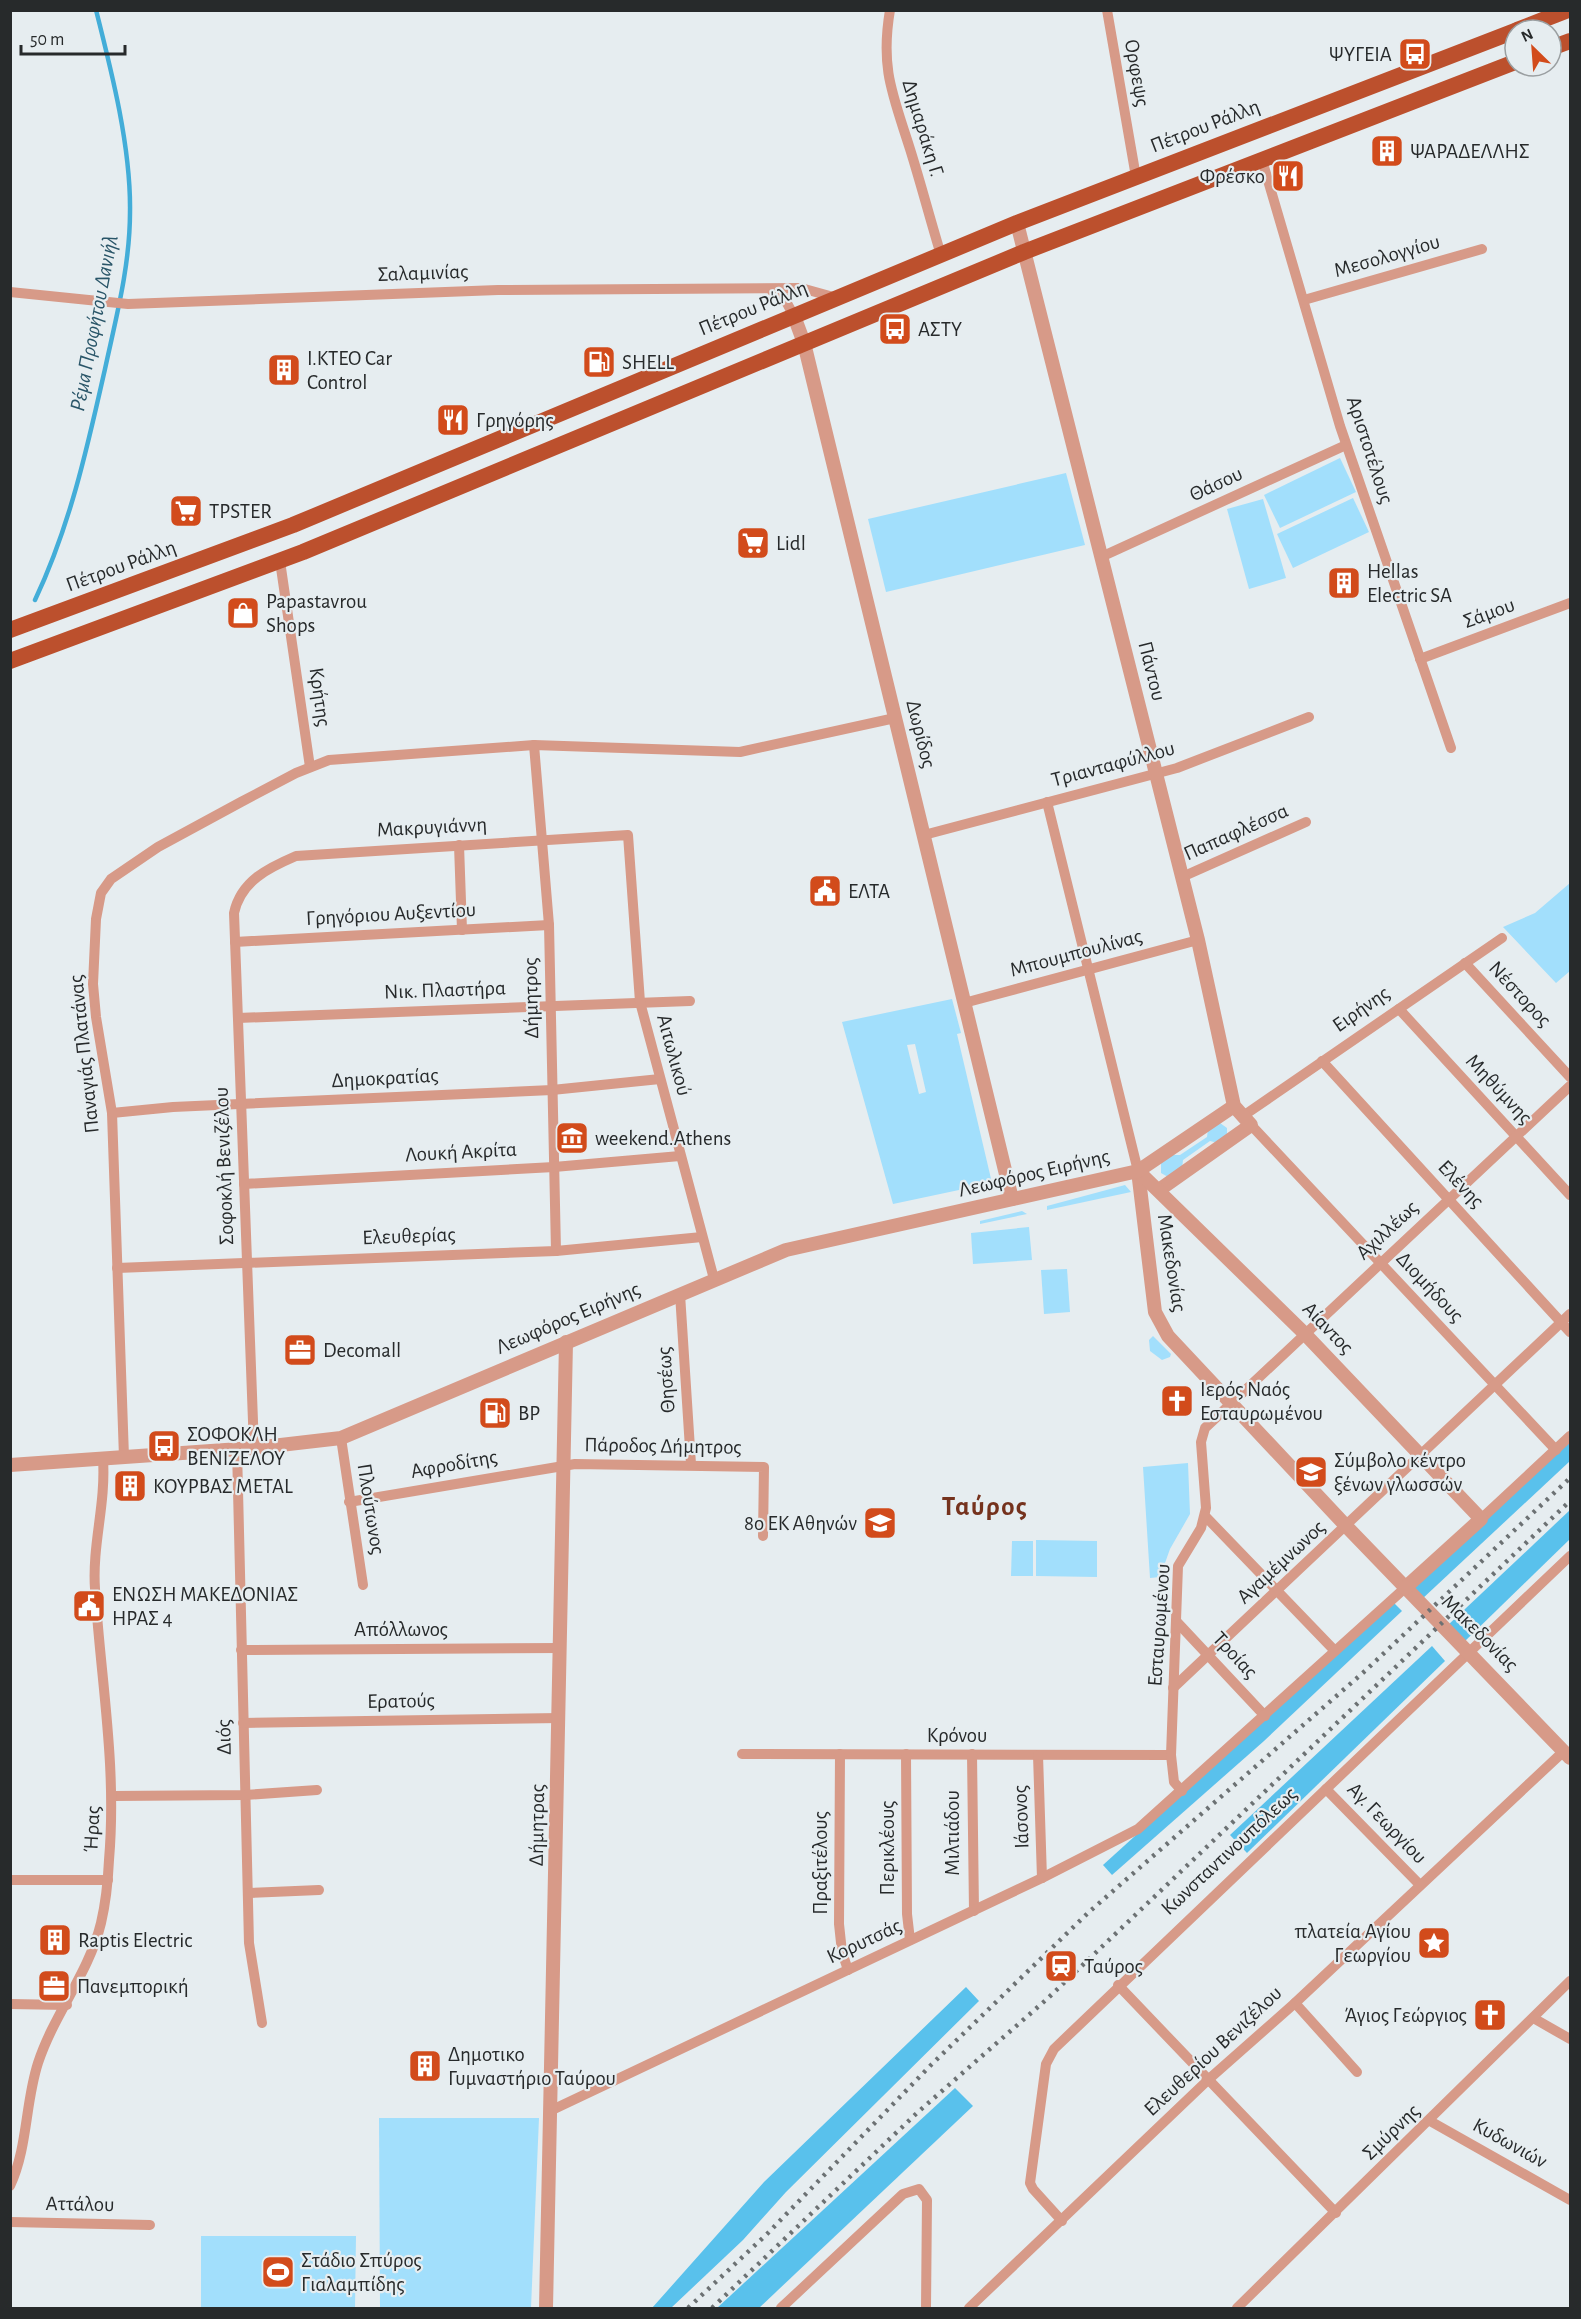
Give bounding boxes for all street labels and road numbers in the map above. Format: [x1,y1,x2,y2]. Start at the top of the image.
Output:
street label: Ορφεψς [1121,38,1153,108]
street label: Δημαράκη Γ. [898,77,948,179]
street label: Πέτρου Ράλλη [1147,96,1263,156]
street label: Μεσολογγίου [1332,231,1442,281]
street label: Σαλαμινίας [377,261,469,285]
street label: Πέτρου Ράλλη [696,277,810,339]
street label: Αριστοτέλους [1343,394,1397,506]
street label: Θάσου [1186,463,1246,505]
street label: Πέτρου Ράλλη [63,536,179,596]
street label: Σάμου [1461,594,1517,632]
street label: Πάντου [1134,639,1170,703]
street label: Κρήτης [305,666,335,728]
street label: Δωρίδος [902,698,940,770]
street label: Τριανταφύλλου [1049,737,1177,791]
street label: Παπαφλέσσα [1181,800,1291,864]
street label: Μακρυγιάννη [376,814,488,840]
street label: Γρηγόριου Αυξεντίου [305,899,477,930]
street label: Μπουμπουλίνας [1008,925,1144,981]
street label: Δήμητρος [520,957,542,1039]
street label: Νέστορος [1485,957,1555,1031]
street label: Παναγιάς Πλατάνας [65,974,103,1134]
street label: Νικ. Πλαστήρα [384,977,506,1003]
street label: Ειρήνης [1329,982,1393,1036]
street label: Αιτωλικού [653,1012,695,1098]
street label: Μηθύμνης [1462,1050,1536,1128]
street label: Δημοκρατίας [331,1065,439,1091]
street label: Σοφοκλή Βενιζέλου [211,1087,237,1245]
street label: Λουκή Ακρίτα [405,1139,517,1165]
street label: Λεωφόρος Ειρήνης [956,1145,1112,1201]
street label: Ελένης [1434,1156,1488,1212]
street label: Αχιλλέως [1352,1196,1422,1264]
street label: Μακεδονίας [1154,1213,1190,1313]
street label: Ελευθερίας [362,1224,456,1248]
street label: Διομήδους [1392,1248,1468,1326]
street label: Λεωφόρος Ειρήνης [493,1278,643,1358]
street label: Αίαντος [1299,1298,1357,1358]
street label: Θησέως [653,1346,679,1414]
street label: Πάροδος Δήμητρος [584,1434,742,1458]
street label: Αφροδίτης [409,1446,499,1482]
street label: Πλούτωνος [353,1462,389,1556]
street label: Αγαμέμνωνος [1233,1516,1329,1608]
street label: Εσταυρωμένου [1144,1563,1174,1687]
street label: Μακεδονίας [1438,1591,1522,1675]
street label: Απόλλωνος [354,1619,448,1640]
street label: Τροίας [1209,1628,1261,1682]
street label: Ερατούς [367,1690,435,1712]
street label: Διός [213,1719,235,1755]
street label: Κρόνου [927,1725,987,1746]
street label: Αγ. Γεωργίου [1343,1778,1431,1868]
street label: Κωνσταντινουπόλεως [1157,1783,1301,1919]
street label: Δήμητρας [526,1784,548,1866]
street label: Ιάσονος [1009,1785,1033,1849]
street label: Μιλτιάδου [942,1790,963,1876]
street label: Περικλέους [877,1801,898,1895]
street label: Ήρας [80,1805,104,1853]
street label: Πραξιτέλους [810,1811,832,1915]
street label: Κορυτσάς [824,1915,904,1967]
street label: Ελευθερίου Βενιζέλου [1140,1982,1286,2120]
street label: Σμύρνης [1358,2100,1424,2164]
street label: Κυδωνιών [1469,2114,1551,2172]
street label: Αττάλου [45,2193,115,2215]

